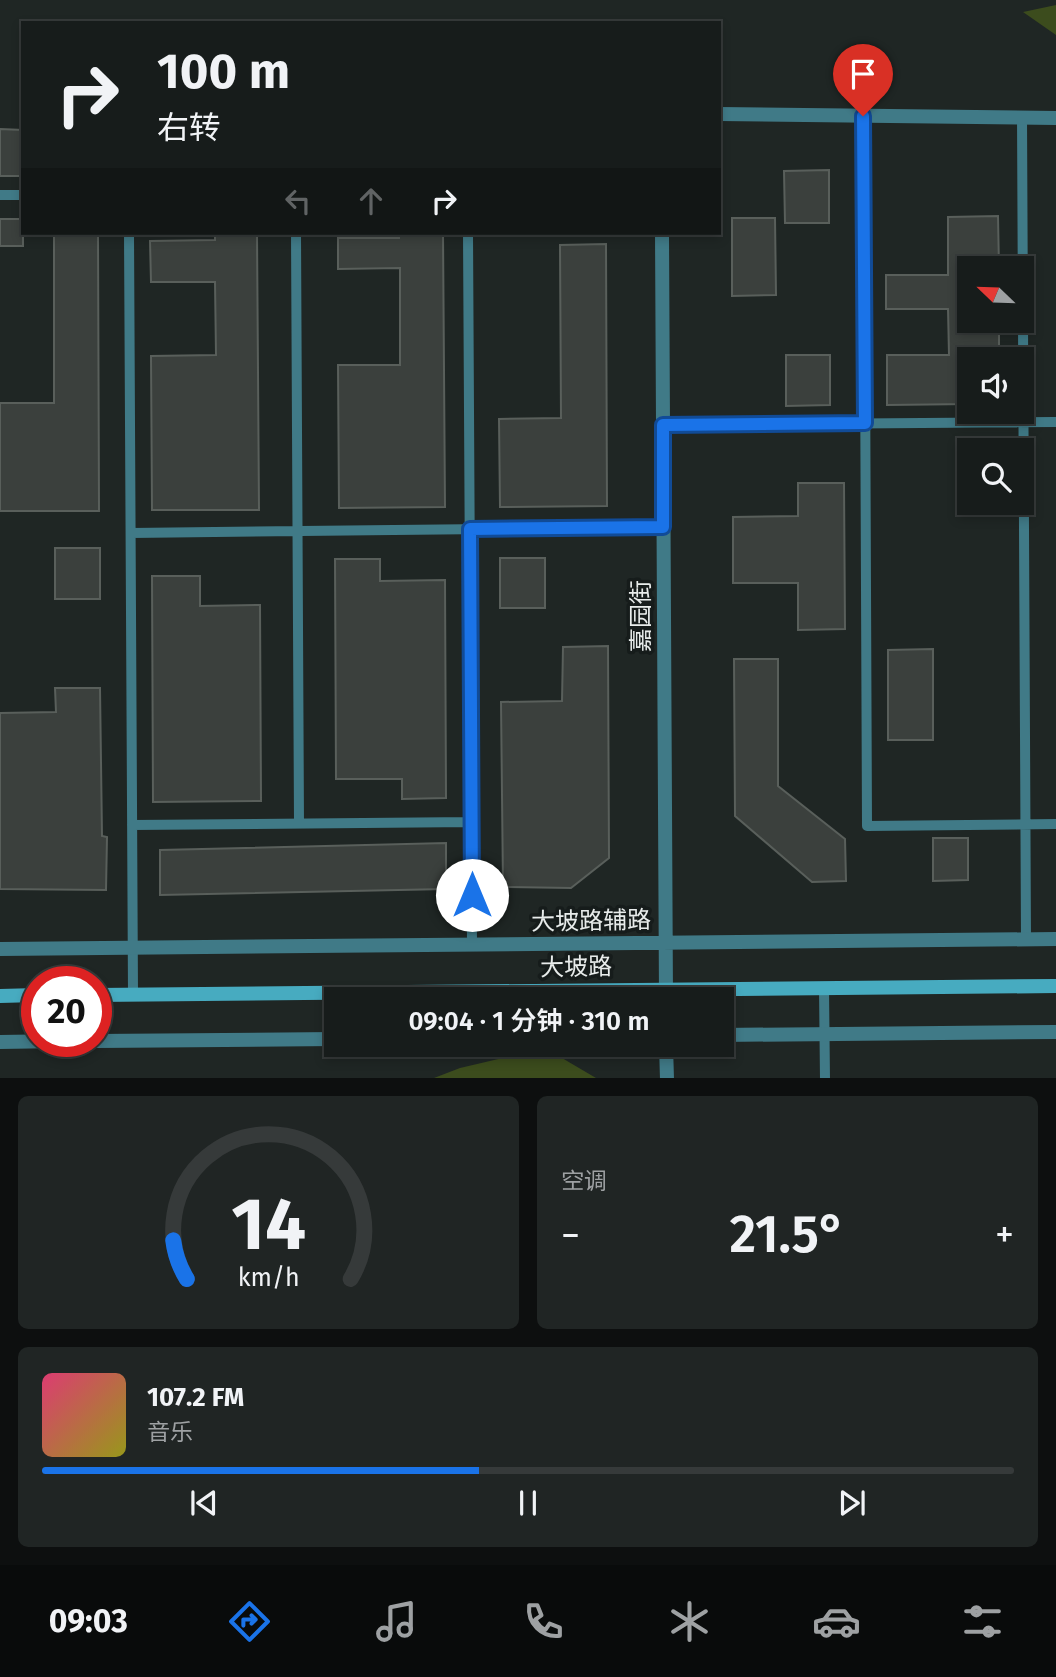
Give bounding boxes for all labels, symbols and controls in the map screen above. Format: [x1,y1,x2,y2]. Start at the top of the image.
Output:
text: 100 m [157,42,290,101]
pin [833,44,893,116]
icon: right [42,49,133,140]
icon: arrive [844,55,882,93]
text: 右转 [157,109,221,147]
icon: left [279,182,317,220]
icon: ahead [352,182,390,220]
icon: right [425,182,463,220]
north arrow [957,256,1034,332]
map controls [957,256,1034,515]
button: sound [957,347,1034,424]
button: search [957,438,1034,515]
street label: 嘉园街 [627,580,655,652]
position arrow [435,858,509,932]
street label: 大坡路辅路 [531,906,651,936]
street label: 大坡路 [540,952,612,982]
speed limit sign: 20 [21,966,112,1057]
text: 09:04 · 1 分钟 · 310 m [408,1006,650,1037]
text: 空调 [561,1167,607,1195]
text: 14 [231,1181,306,1268]
text: 21.5° [729,1203,846,1266]
text: − [561,1212,580,1258]
text: + [995,1212,1014,1258]
text: km/h [238,1262,299,1292]
text: 107.2 FM [147,1382,244,1413]
text: 音乐 [147,1418,193,1446]
icon: previous [185,1484,223,1522]
icon: pause [509,1484,547,1522]
icon: next [833,1484,871,1522]
icon: directions [225,1597,274,1646]
icon: music [372,1597,421,1646]
icon: phone [519,1597,568,1646]
icon: climate [665,1597,714,1646]
icon: car [812,1597,861,1646]
icon: filters [958,1597,1007,1646]
text: 09:03 [49,1602,128,1640]

